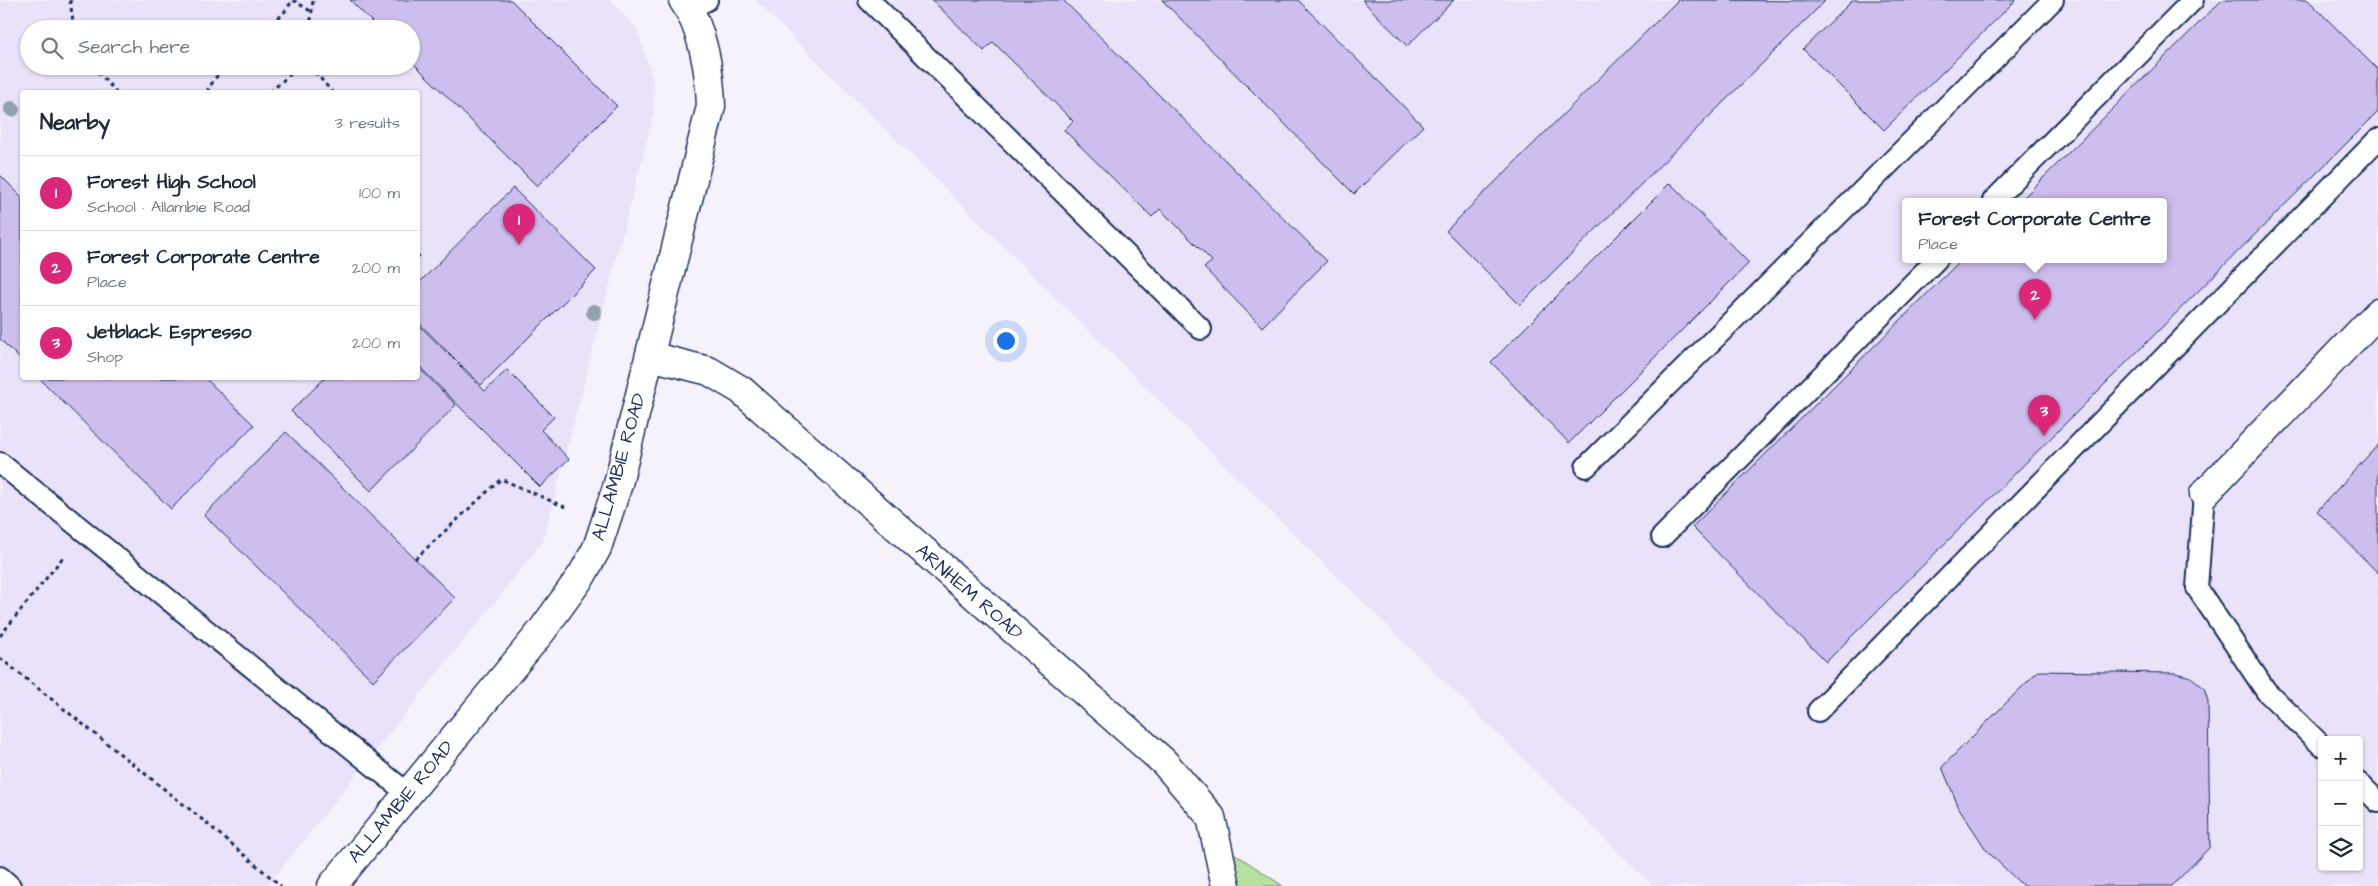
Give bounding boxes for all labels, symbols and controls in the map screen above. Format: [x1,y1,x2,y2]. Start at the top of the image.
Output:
search box [20,20,420,75]
icon: search [38,34,66,62]
text: Search here [78,34,190,61]
text: Nearby [40,108,110,137]
text: 3 results [335,112,400,134]
text: Forest High School [87,169,256,196]
text: 1 [55,182,57,204]
text: 100 m [359,182,400,204]
text: School · Allambie Road [87,196,250,218]
popup [1902,198,2167,263]
pin: 1 [503,204,535,245]
text: Forest Corporate Centre [1918,206,2151,233]
text: Place [1918,233,1958,255]
text: Forest Corporate Centre [87,244,320,271]
text: 2 [51,257,61,279]
text: 200 m [352,257,400,279]
text: Place [87,271,127,293]
pin: 2 [2019,279,2051,320]
text: Jetblack Espresso [87,319,252,346]
your location [993,328,1019,354]
text: 3 [52,332,60,354]
text: 200 m [352,332,400,354]
text: Shop [87,346,123,368]
street label: ALLAMBIE ROAD [585,390,653,544]
pin: 3 [2028,395,2060,436]
street label: ARNHEM ROAD [909,538,1029,646]
street label: ALLAMBIE ROAD [342,735,460,869]
map controls [2318,736,2363,871]
button: + [2318,736,2363,781]
button: − [2318,781,2363,826]
button: layers [2318,826,2363,871]

